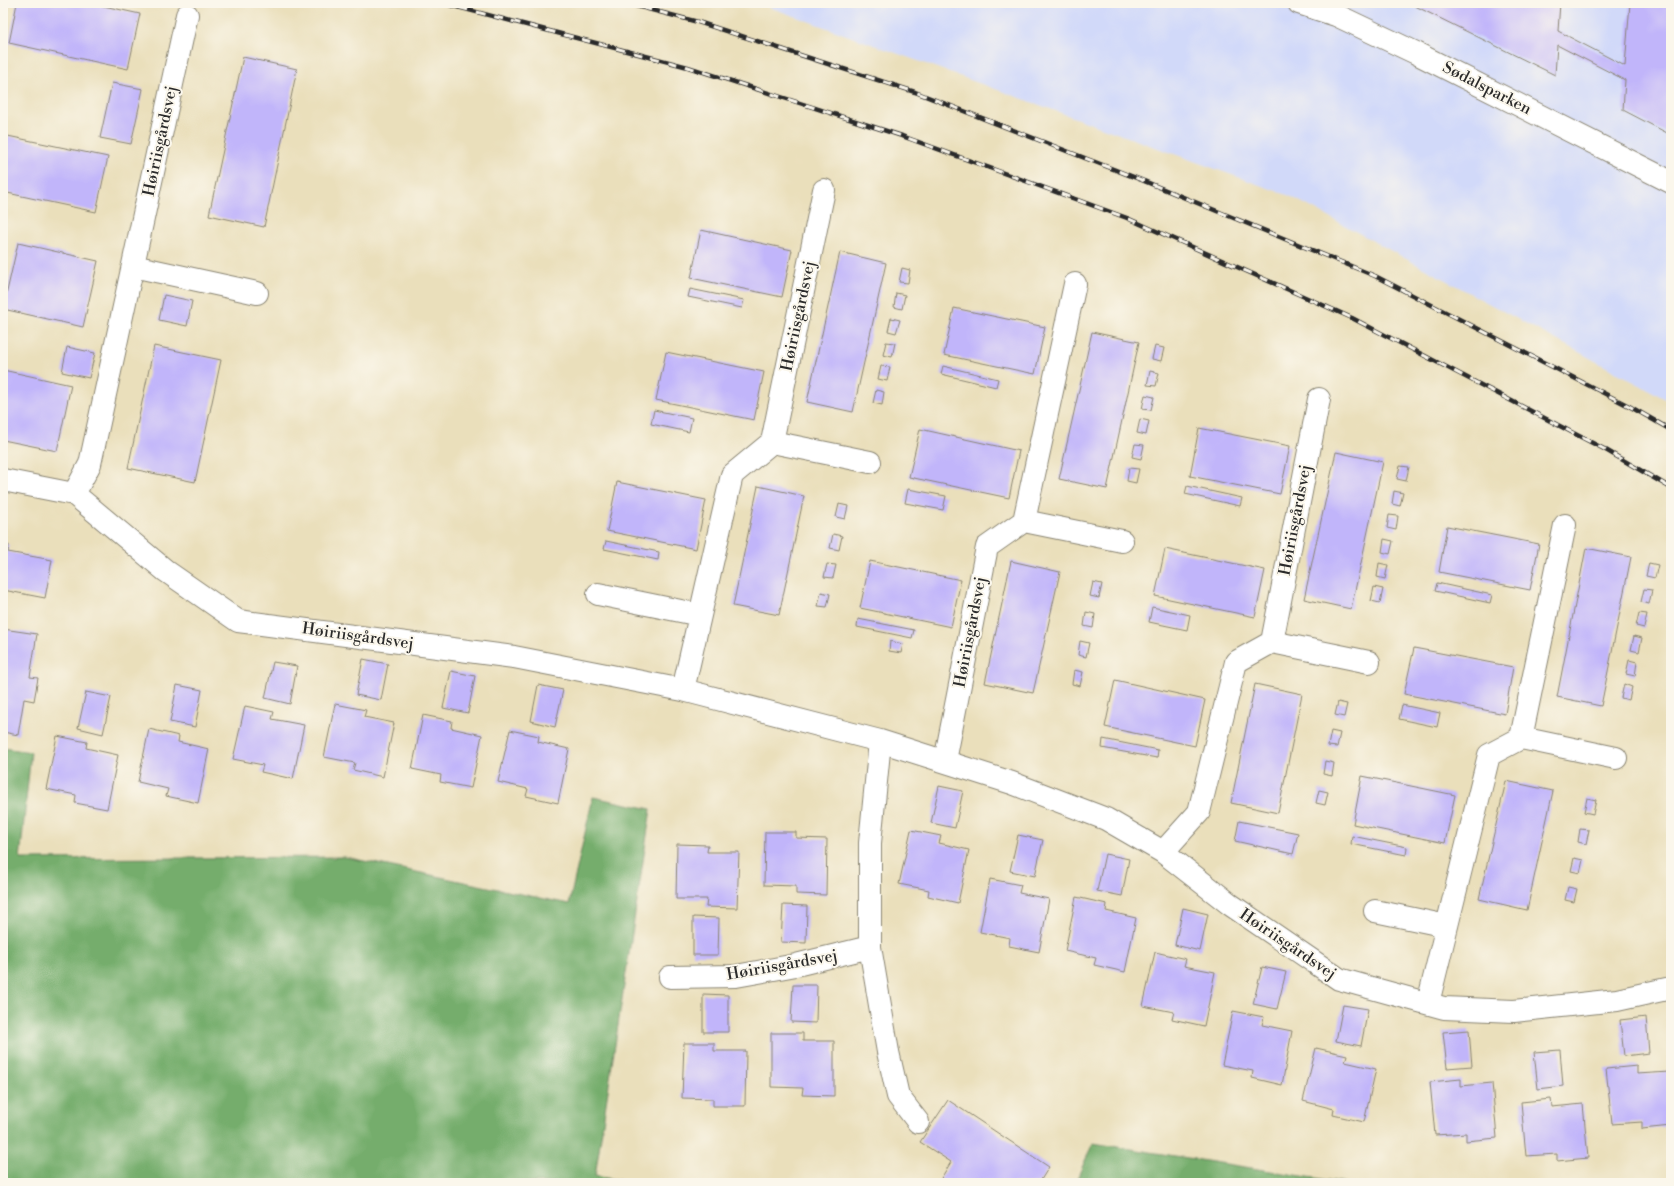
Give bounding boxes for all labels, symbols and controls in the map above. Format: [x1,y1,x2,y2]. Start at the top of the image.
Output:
street label: Sødalsparken [1439,57,1535,119]
street label: Høiriisgårdsvej [139,84,181,198]
street label: Høiriisgårdsvej [777,259,819,373]
street label: Høiriisgårdsvej [1274,463,1316,577]
street label: Høiriisgårdsvej [949,575,991,689]
street label: Høiriisgårdsvej [301,618,415,654]
street label: Høiriisgårdsvej [1236,904,1340,984]
street label: Høiriisgårdsvej [725,945,839,985]

